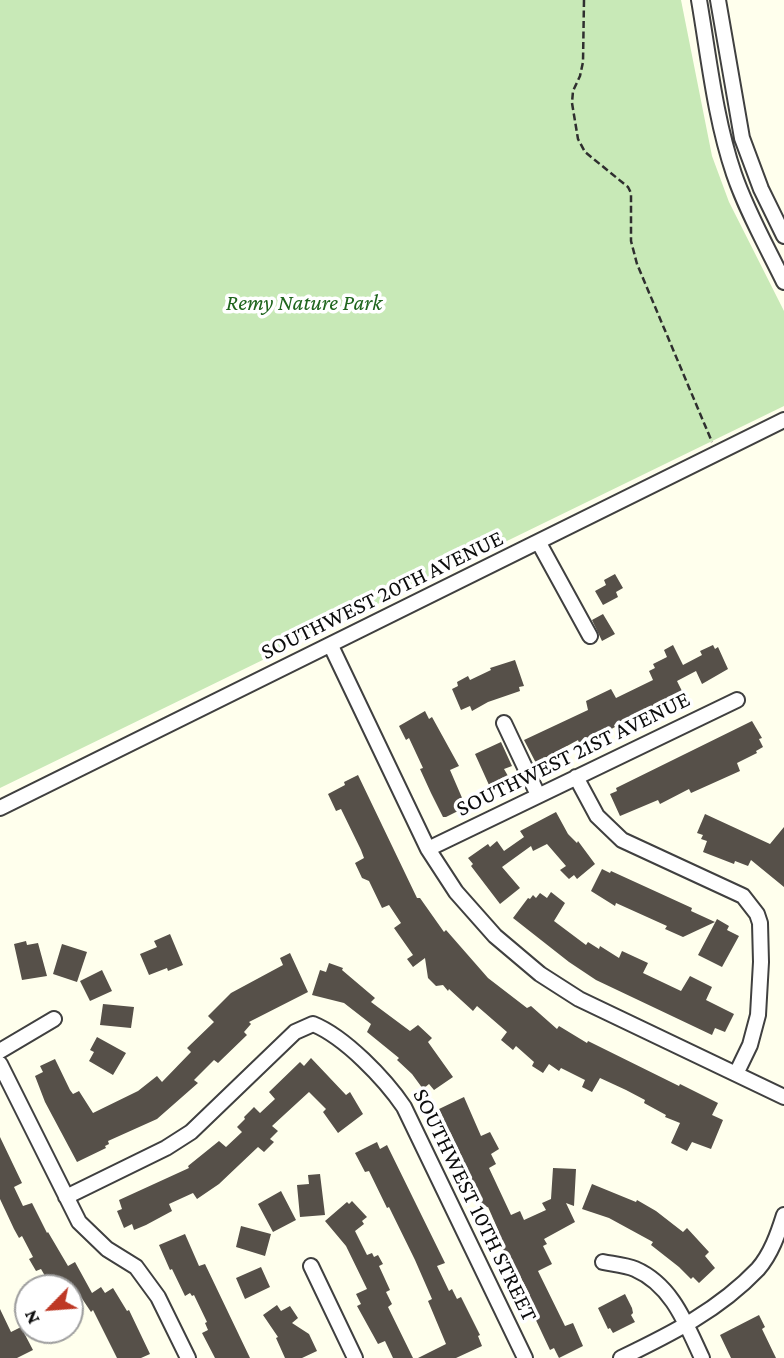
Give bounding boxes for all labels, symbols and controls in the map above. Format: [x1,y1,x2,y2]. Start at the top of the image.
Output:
park label: Remy Nature Park [226,289,382,317]
street label: SOUTHWEST 20TH AVENUE [256,524,508,666]
street label: SOUTHWEST 21ST AVENUE [452,685,694,823]
street label: SOUTHWEST 10TH STREET [407,1084,543,1326]
north arrow [14,1274,84,1344]
text: N [19,1307,44,1328]

